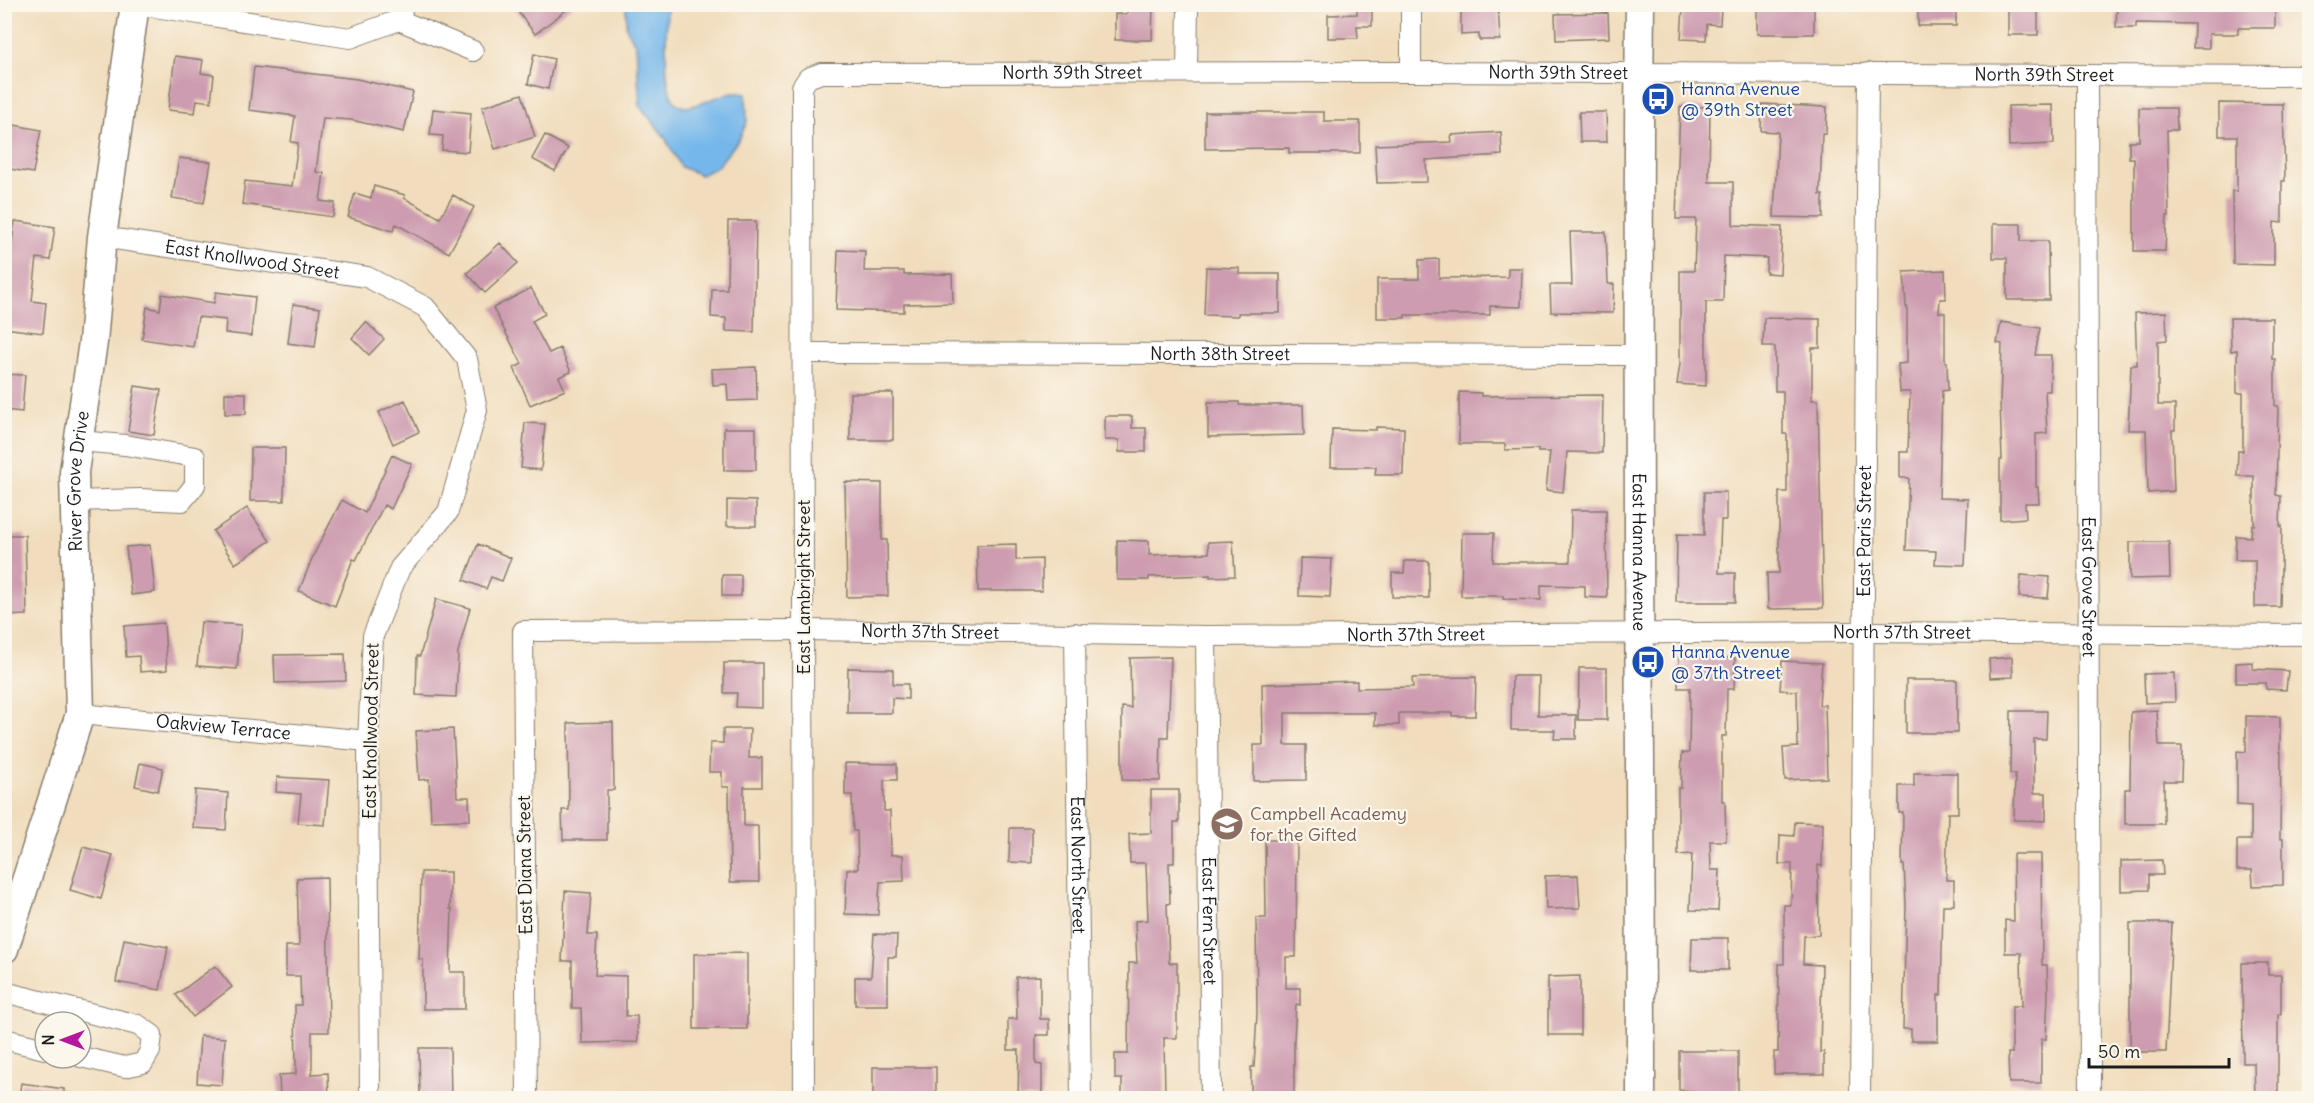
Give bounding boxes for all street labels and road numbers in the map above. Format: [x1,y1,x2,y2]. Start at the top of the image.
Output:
street label: North 39th Street [1002,60,1142,84]
street label: North 39th Street [1488,60,1628,84]
street label: North 39th Street [1974,63,2114,86]
street label: East Knollwood Street [163,235,341,284]
street label: North 38th Street [1150,342,1290,365]
street label: River Grove Drive [62,409,94,552]
street label: East Paris Street [1852,465,1876,597]
street label: East Hanna Avenue [1628,473,1651,631]
street label: East Lambright Street [792,500,815,674]
street label: East Grove Street [2077,517,2101,657]
street label: North 37th Street [861,619,999,644]
street label: North 37th Street [1833,620,1971,644]
street label: North 37th Street [1347,622,1485,646]
street label: East Knollwood Street [357,643,384,819]
street label: Oakview Terrace [155,709,292,745]
street label: East Diana Street [512,795,537,935]
street label: East North Street [1066,796,1091,934]
street label: East Fern Street [1197,857,1222,985]

